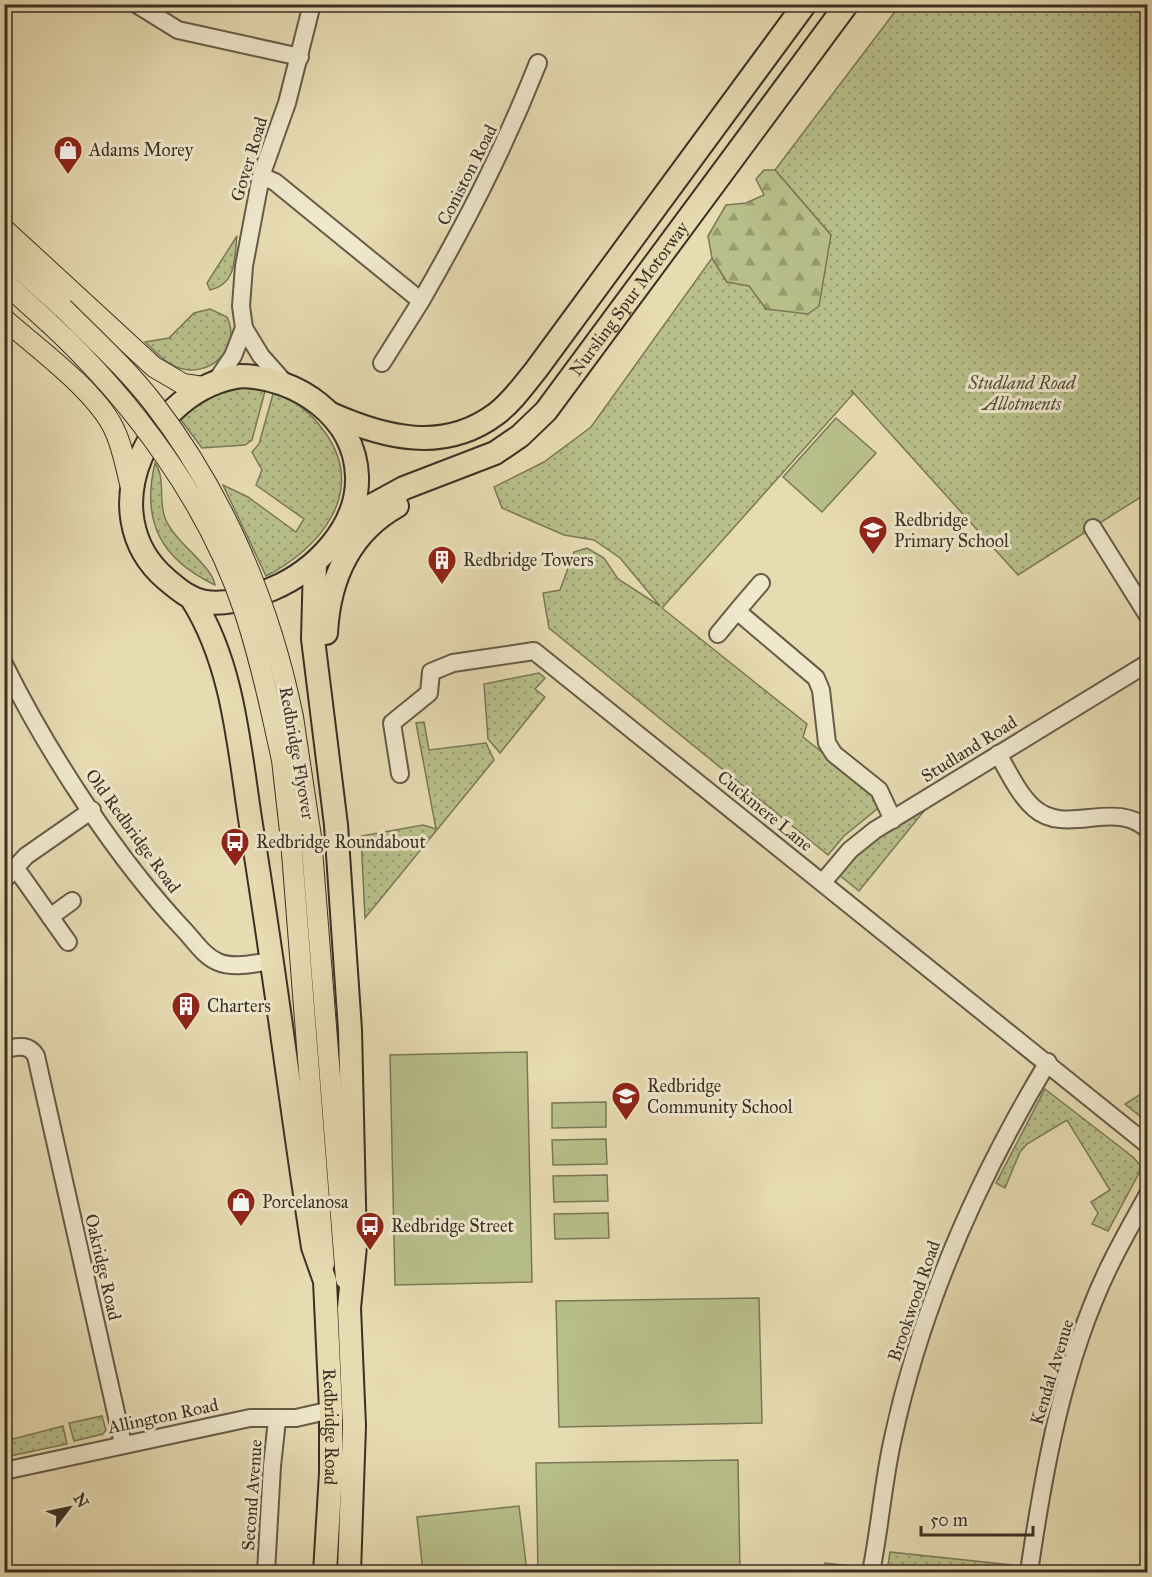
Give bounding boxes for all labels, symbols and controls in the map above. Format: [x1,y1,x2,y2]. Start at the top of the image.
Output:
street label: Gover Road [226,114,272,204]
street label: Coniston Road [432,121,502,229]
shop icon: Adams Morey [52,134,84,176]
place label: Adams Morey [88,139,194,161]
street label: Nursling Spur Motorway [565,217,694,380]
park label: Studland Road Allotments [967,372,1077,415]
place label: Redbridge Primary School [894,509,1009,552]
school or university icon: Redbridge Primary School [857,514,889,556]
building icon: Redbridge Towers [426,544,458,586]
place label: Redbridge Towers [463,549,594,572]
street label: Redbridge Flyover [273,685,320,822]
street label: Studland Road [917,711,1021,787]
street label: Old Redbridge Road [80,765,185,898]
street label: Cuckmere Lane [713,766,817,856]
bus stop icon: Redbridge Roundabout [219,826,251,868]
place label: Redbridge Roundabout [256,831,426,854]
building icon: Charters [170,990,202,1032]
place label: Charters [207,995,271,1017]
place label: Redbridge Community School [647,1075,793,1118]
school or university icon: Redbridge Community School [610,1080,642,1122]
shop icon: Porcelanosa [225,1186,257,1228]
place label: Porcelanosa [262,1191,349,1213]
bus stop icon: Redbridge Street [354,1210,386,1252]
street label: Oakridge Road [79,1212,126,1323]
place label: Redbridge Street [391,1215,515,1238]
street label: Brookwood Road [883,1238,945,1364]
street label: Kendal Avenue [1026,1317,1078,1427]
street label: Redbridge Road [318,1368,342,1486]
street label: Allington Road [105,1394,221,1440]
street label: Second Avenue [237,1439,267,1551]
north arrow [39,1478,99,1538]
text: N [70,1490,93,1511]
scale bar [921,1499,1034,1537]
text: 50 m [930,1509,968,1531]

